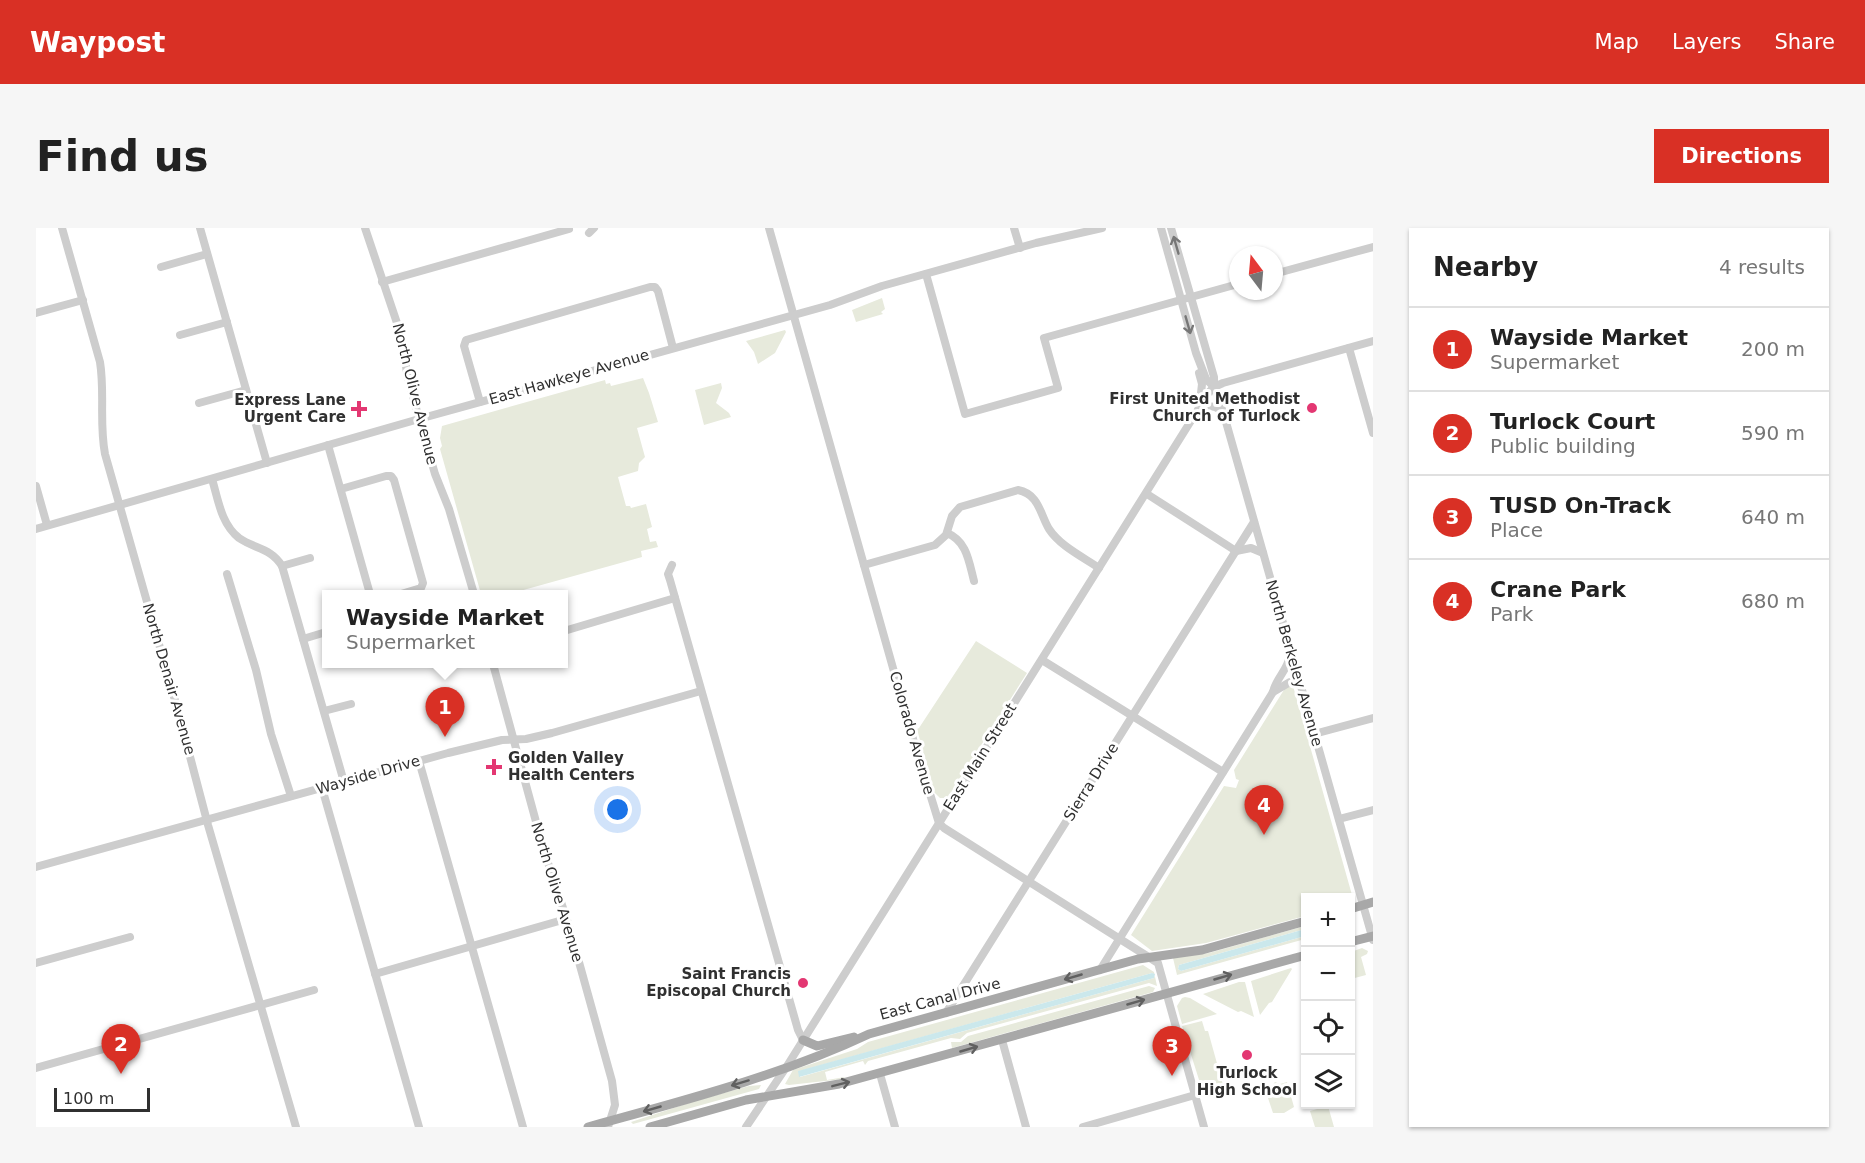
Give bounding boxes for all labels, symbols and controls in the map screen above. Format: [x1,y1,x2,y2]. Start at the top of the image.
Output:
text: Waypost [30,26,166,59]
text: Map [1595,30,1639,54]
text: Layers [1672,30,1741,54]
text: Share [1774,30,1835,54]
button: Directions [1654,129,1829,183]
text: Find us [36,132,209,181]
one-way arrow [1170,236,1181,255]
north arrow [1229,246,1283,300]
text: Nearby [1433,252,1538,282]
text: 4 results [1719,255,1805,279]
one-way arrow [1183,315,1194,334]
street label: North Olive Avenue [389,321,441,467]
text: Wayside Market [1490,325,1688,350]
text: 1 [1446,337,1459,361]
text: 200 m [1741,337,1805,361]
street label: East Hawkeye Avenue [487,345,651,409]
text: Supermarket [1490,350,1619,374]
place label: First United Methodist Church of Turlock [1109,390,1301,425]
place label: Express Lane Urgent Care [234,391,346,426]
marker: Express Lane Urgent Care [350,400,368,418]
marker: First United Methodist Church of Turlock [1305,401,1319,415]
text: Turlock Court [1490,409,1655,434]
text: 2 [1446,421,1459,445]
text: 590 m [1741,421,1805,445]
text: Public building [1490,434,1636,458]
text: TUSD On-Track [1490,493,1671,518]
text: 3 [1446,505,1459,529]
text: 640 m [1741,505,1805,529]
text: Place [1490,518,1543,542]
text: Crane Park [1490,577,1626,602]
street label: North Berkeley Avenue [1262,578,1326,748]
text: 4 [1446,589,1459,613]
text: 680 m [1741,589,1805,613]
popup [322,590,568,668]
street label: North Denair Avenue [139,601,199,757]
text: Park [1490,602,1533,626]
text: Wayside Market [346,605,544,630]
text: Supermarket [346,630,475,654]
street label: Colorado Avenue [886,669,938,797]
pin: 1 [426,688,464,737]
street label: East Main Street [940,700,1020,814]
street label: Sierra Drive [1060,740,1122,824]
place label: Golden Valley Health Centers [508,749,635,784]
street label: Wayside Drive [314,752,422,798]
marker: Golden Valley Health Centers [485,758,503,776]
pin: 4 [1244,786,1284,835]
your location [603,795,632,824]
street label: North Olive Avenue [527,820,587,964]
map controls [1301,893,1355,1109]
button: + [1301,893,1355,947]
button: − [1301,947,1355,1001]
place label: Saint Francis Episcopal Church [646,965,791,1000]
one-way arrow [1214,971,1233,983]
one-way arrow [1064,972,1083,983]
street label: East Canal Drive [878,974,1002,1024]
marker: Saint Francis Episcopal Church [796,976,810,990]
one-way arrow [1127,996,1146,1007]
button: locate [1301,1001,1355,1055]
pin: 2 [102,1024,140,1074]
pin: 3 [1152,1026,1192,1076]
one-way arrow [959,1043,978,1054]
marker: Turlock High School [1240,1048,1254,1062]
button: layers [1301,1055,1355,1109]
place label: Turlock High School [1197,1064,1297,1099]
one-way arrow [731,1078,750,1089]
one-way arrow [831,1078,850,1089]
scale bar [54,1085,150,1112]
text: 100 m [63,1089,114,1108]
one-way arrow [643,1104,662,1115]

